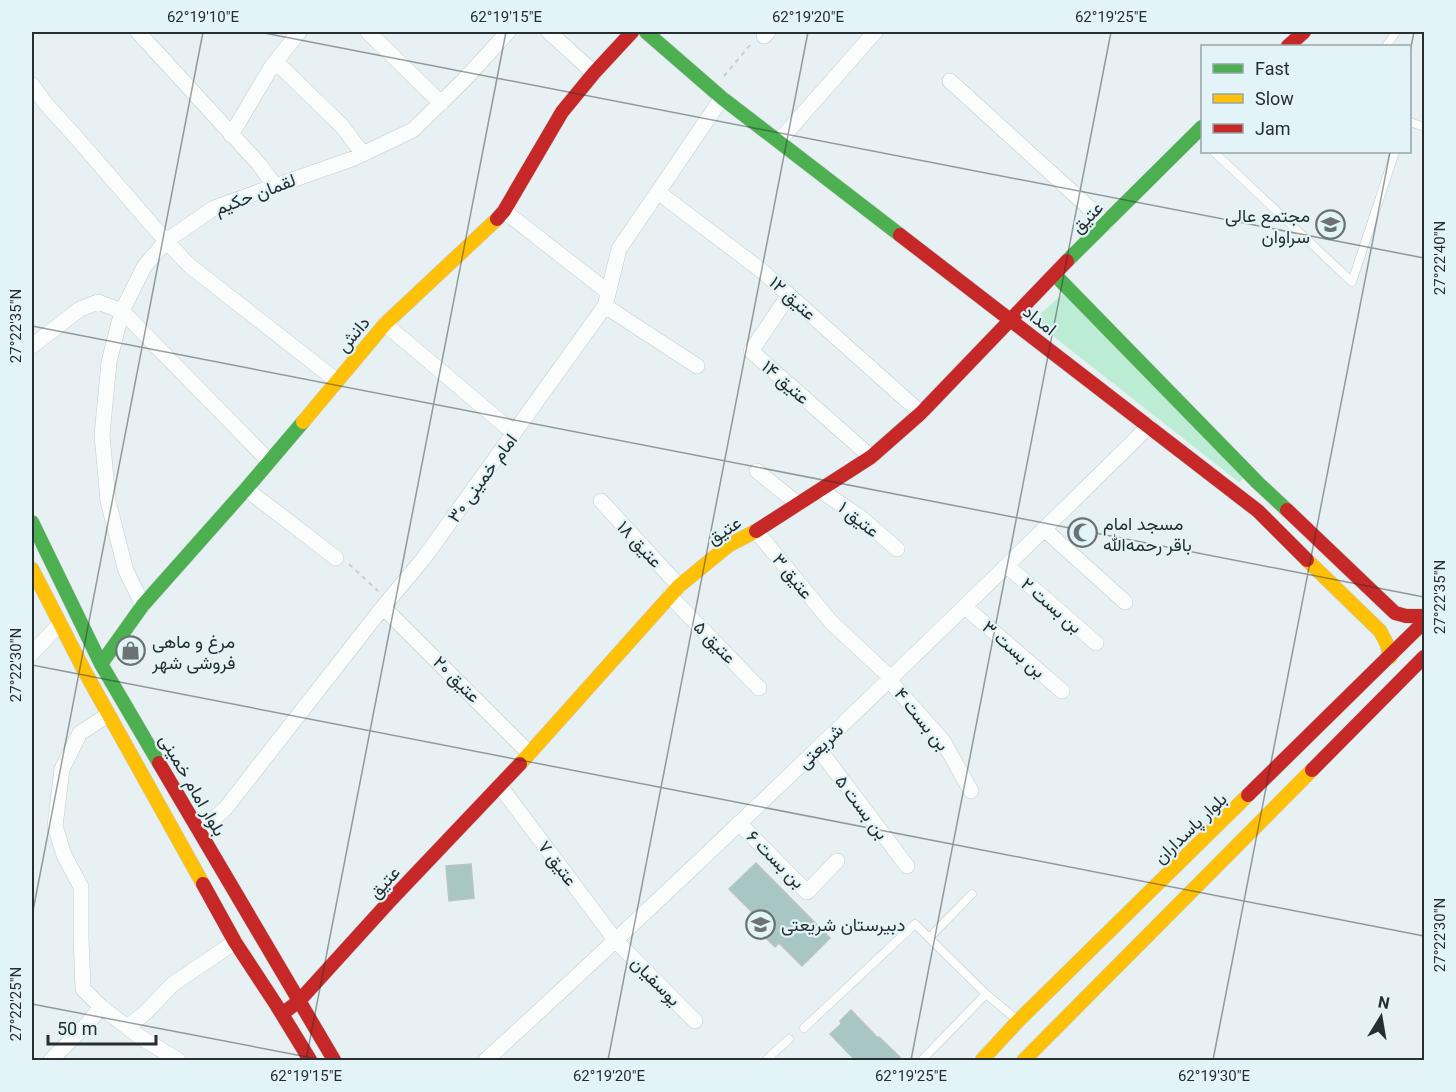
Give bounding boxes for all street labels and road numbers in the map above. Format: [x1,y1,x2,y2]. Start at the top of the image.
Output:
street label: لقمان حکیم [212,169,299,221]
street label: عتیق [1067,197,1108,238]
street label: عتیق ۱۲ [765,272,821,325]
street label: امداد [1019,301,1061,339]
street label: دانش [332,312,375,357]
street label: عتیق ۱۴ [757,356,814,409]
street label: امام خمینی ۳۰ [443,430,523,528]
street label: عتیق ۱ [834,497,884,542]
street label: عتیق [703,511,745,550]
street label: عتیق ۱۸ [612,516,667,573]
street label: عتیق ۳ [768,549,818,604]
street label: بن بست ۲ [1017,573,1087,638]
street label: عتیق ۵ [689,616,740,668]
street label: بن بست ۳ [978,616,1050,683]
street label: عتیق ۲۰ [428,651,485,708]
street label: بن بست ۴ [890,683,954,755]
street label: شریعتی [793,719,848,773]
street label: بلوار امام خمینی [154,730,231,841]
street label: بن بست ۵ [830,771,893,844]
street label: بلوار پاسداران [1149,788,1232,869]
street label: بن بست ۶ [742,826,809,893]
street label: عتیق ۷ [533,836,582,890]
street label: عتیق [364,862,405,903]
street label: یوسفیان [626,952,685,1011]

